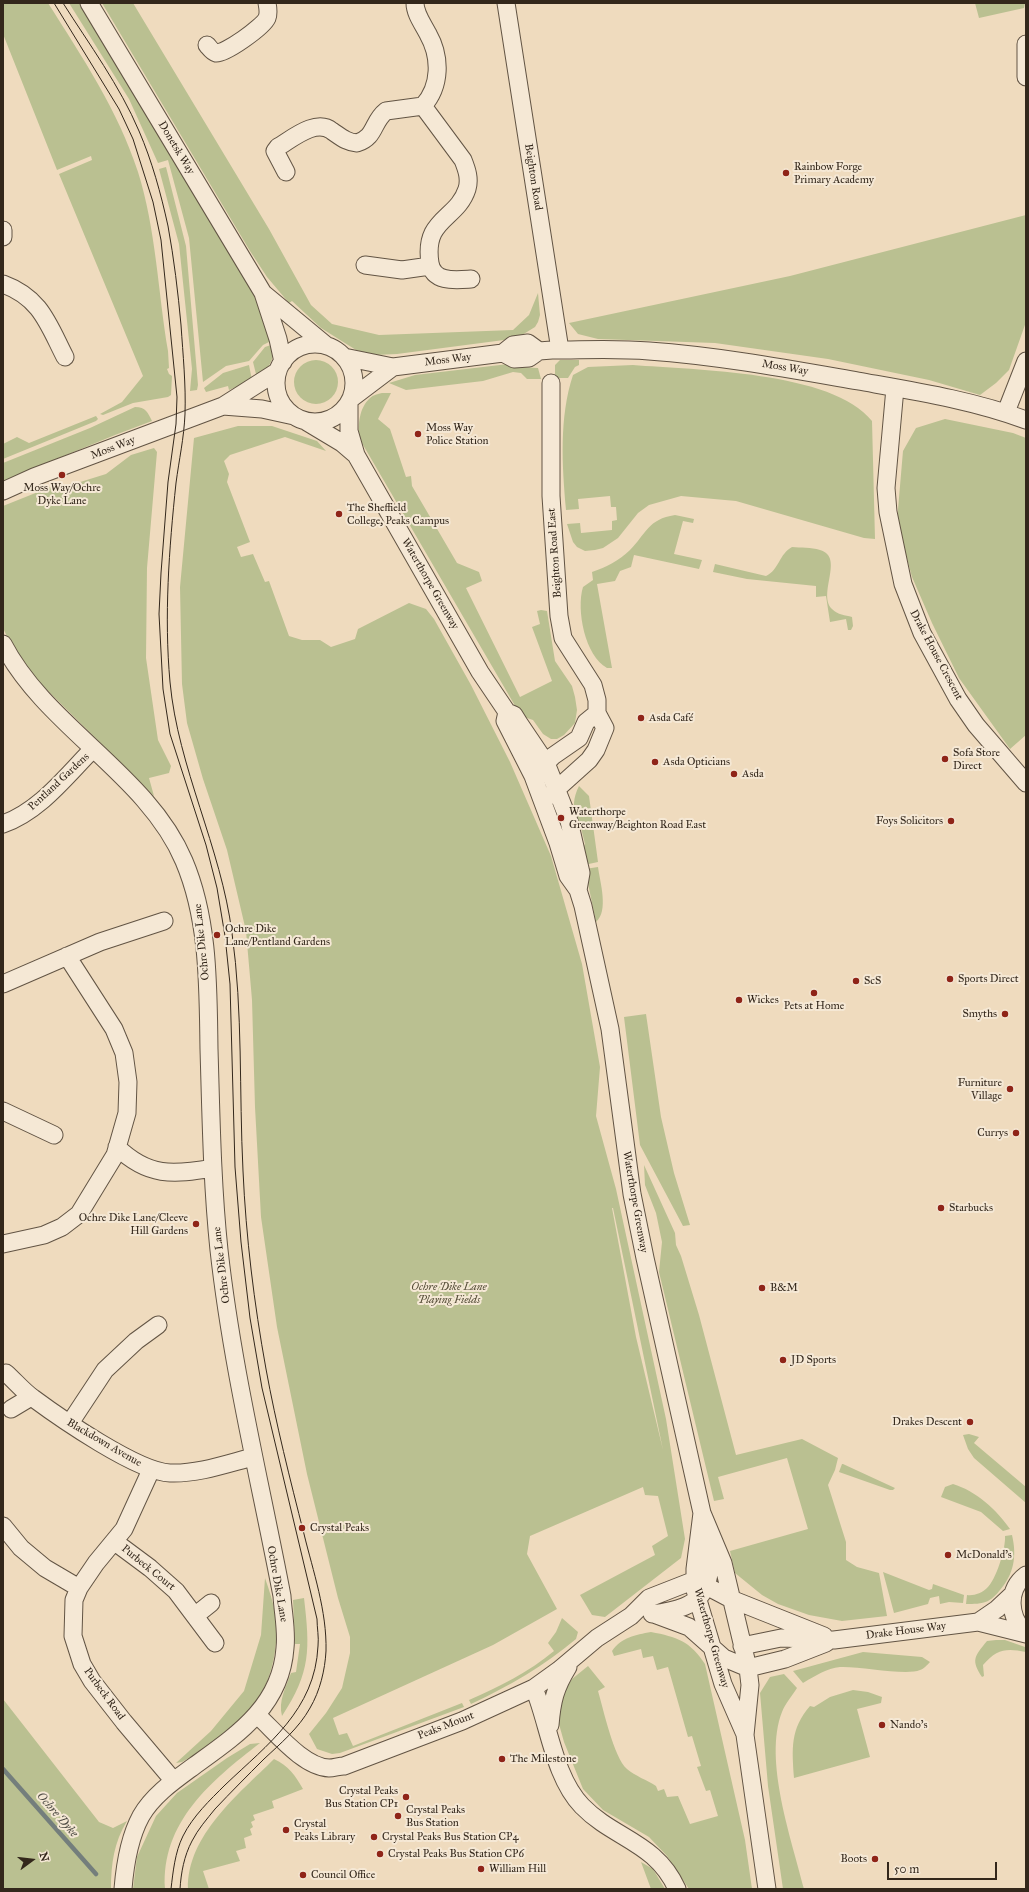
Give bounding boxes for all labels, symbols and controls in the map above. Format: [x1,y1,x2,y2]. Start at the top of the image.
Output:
street label: Donetsk Way [155,119,197,177]
street label: Beighton Road [521,143,545,211]
place label: Rainbow Forge Primary Academy [794,160,874,186]
marker: Rainbow Forge Primary Academy [781,168,791,178]
street label: Moss Way [424,351,472,369]
street label: Moss Way [761,357,809,379]
place label: Moss Way Police Station [426,421,488,447]
marker: Moss Way Police Station [413,429,423,439]
street label: Moss Way [89,433,137,463]
marker: Moss Way/Ochre Dyke Lane [57,470,67,480]
place label: Moss Way/Ochre Dyke Lane [23,481,101,507]
place label: The Sheffield College, Peaks Campus [347,501,449,527]
street label: Beighton Road East [545,508,565,598]
marker: The Sheffield College, Peaks Campus [334,509,344,519]
street label: Waterthorpe Greenway [398,536,462,632]
street label: Drake House Crescent [907,608,965,702]
place label: Asda Café [649,711,693,725]
marker: Asda Café [636,713,646,723]
place label: Sofa Store Direct [953,746,1000,772]
street label: Pentland Gardens [26,750,92,814]
marker: Sofa Store Direct [940,754,950,764]
place label: Asda Opticians [663,755,730,769]
marker: Asda Opticians [650,757,660,767]
place label: Asda [742,767,764,781]
marker: Asda [729,769,739,779]
place label: Waterthorpe Greenway/Beighton Road East [569,805,706,831]
marker: Waterthorpe Greenway/Beighton Road East [556,813,566,823]
place label: Foys Solicitors [876,814,943,828]
marker: Foys Solicitors [946,816,956,826]
street label: Ochre Dike Lane [191,903,213,981]
place label: Ochre Dike Lane/Pentland Gardens [225,922,330,948]
marker: Ochre Dike Lane/Pentland Gardens [212,930,222,940]
place label: Sports Direct [958,972,1019,986]
place label: ScS [864,974,881,988]
marker: Sports Direct [945,974,955,984]
marker: ScS [851,976,861,986]
marker: Pets at Home [809,988,819,998]
place label: Wickes [747,993,779,1007]
marker: Wickes [734,995,744,1005]
place label: Pets at Home [784,999,844,1013]
place label: Smyths [962,1007,997,1021]
marker: Smyths [1000,1009,1010,1019]
place label: Furniture Village [958,1076,1002,1102]
marker: Furniture Village [1005,1084,1015,1094]
place label: Currys [977,1126,1008,1140]
marker: Currys [1011,1128,1021,1138]
street label: Waterthorpe Greenway [620,1150,650,1254]
place label: Starbucks [949,1201,993,1215]
marker: Starbucks [936,1203,946,1213]
place label: Ochre Dike Lane/Cleeve Hill Gardens [79,1211,188,1237]
marker: Ochre Dike Lane/Cleeve Hill Gardens [191,1219,201,1229]
street label: Ochre Dike Lane [211,1226,233,1304]
park label: Ochre Dike Lane Playing Fields [411,1280,487,1306]
place label: B&M [770,1281,798,1295]
marker: B&M [757,1283,767,1293]
place label: JD Sports [791,1353,836,1367]
marker: JD Sports [778,1355,788,1365]
place label: Drakes Descent [892,1415,962,1429]
street label: Blackdown Avenue [64,1416,144,1470]
marker: Drakes Descent [965,1417,975,1427]
place label: Crystal Peaks [310,1521,369,1535]
marker: Crystal Peaks [297,1523,307,1533]
street label: Purbeck Court [118,1542,178,1594]
street label: Ochre Dike Lane [264,1545,290,1623]
place label: McDonald's [956,1548,1012,1562]
marker: McDonald's [943,1550,953,1560]
street label: Waterthorpe Greenway [690,1587,732,1689]
street label: Drake House Way [865,1620,947,1642]
street label: Purbeck Road [81,1665,127,1723]
street label: Peaks Mount [416,1709,476,1743]
place label: Nando's [890,1718,927,1732]
marker: Nando's [877,1720,887,1730]
place label: The Milestone [510,1752,577,1766]
marker: The Milestone [497,1754,507,1764]
place label: Crystal Peaks Bus Station CP1 [325,1784,398,1810]
water label: Ochre Dyke [33,1789,81,1841]
marker: Crystal Peaks Bus Station CP1 [401,1792,411,1802]
place label: Crystal Peaks Bus Station [406,1803,465,1829]
marker: Crystal Peaks Bus Station [393,1811,403,1821]
place label: Crystal Peaks Library [294,1817,355,1843]
marker: Crystal Peaks Library [281,1825,291,1835]
place label: Crystal Peaks Bus Station CP4 [382,1830,519,1844]
marker: Crystal Peaks Bus Station CP4 [369,1832,379,1842]
north arrow [12,1840,52,1880]
place label: Crystal Peaks Bus Station CP6 [388,1847,524,1861]
marker: Crystal Peaks Bus Station CP6 [375,1849,385,1859]
text: N [37,1851,52,1863]
place label: Boots [841,1852,867,1866]
marker: Boots [870,1854,880,1864]
scale bar [889,1854,999,1880]
place label: William Hill [489,1862,546,1876]
text: 50 m [894,1862,919,1876]
marker: William Hill [476,1864,486,1874]
place label: Council Office [311,1868,375,1882]
marker: Council Office [298,1870,308,1880]

